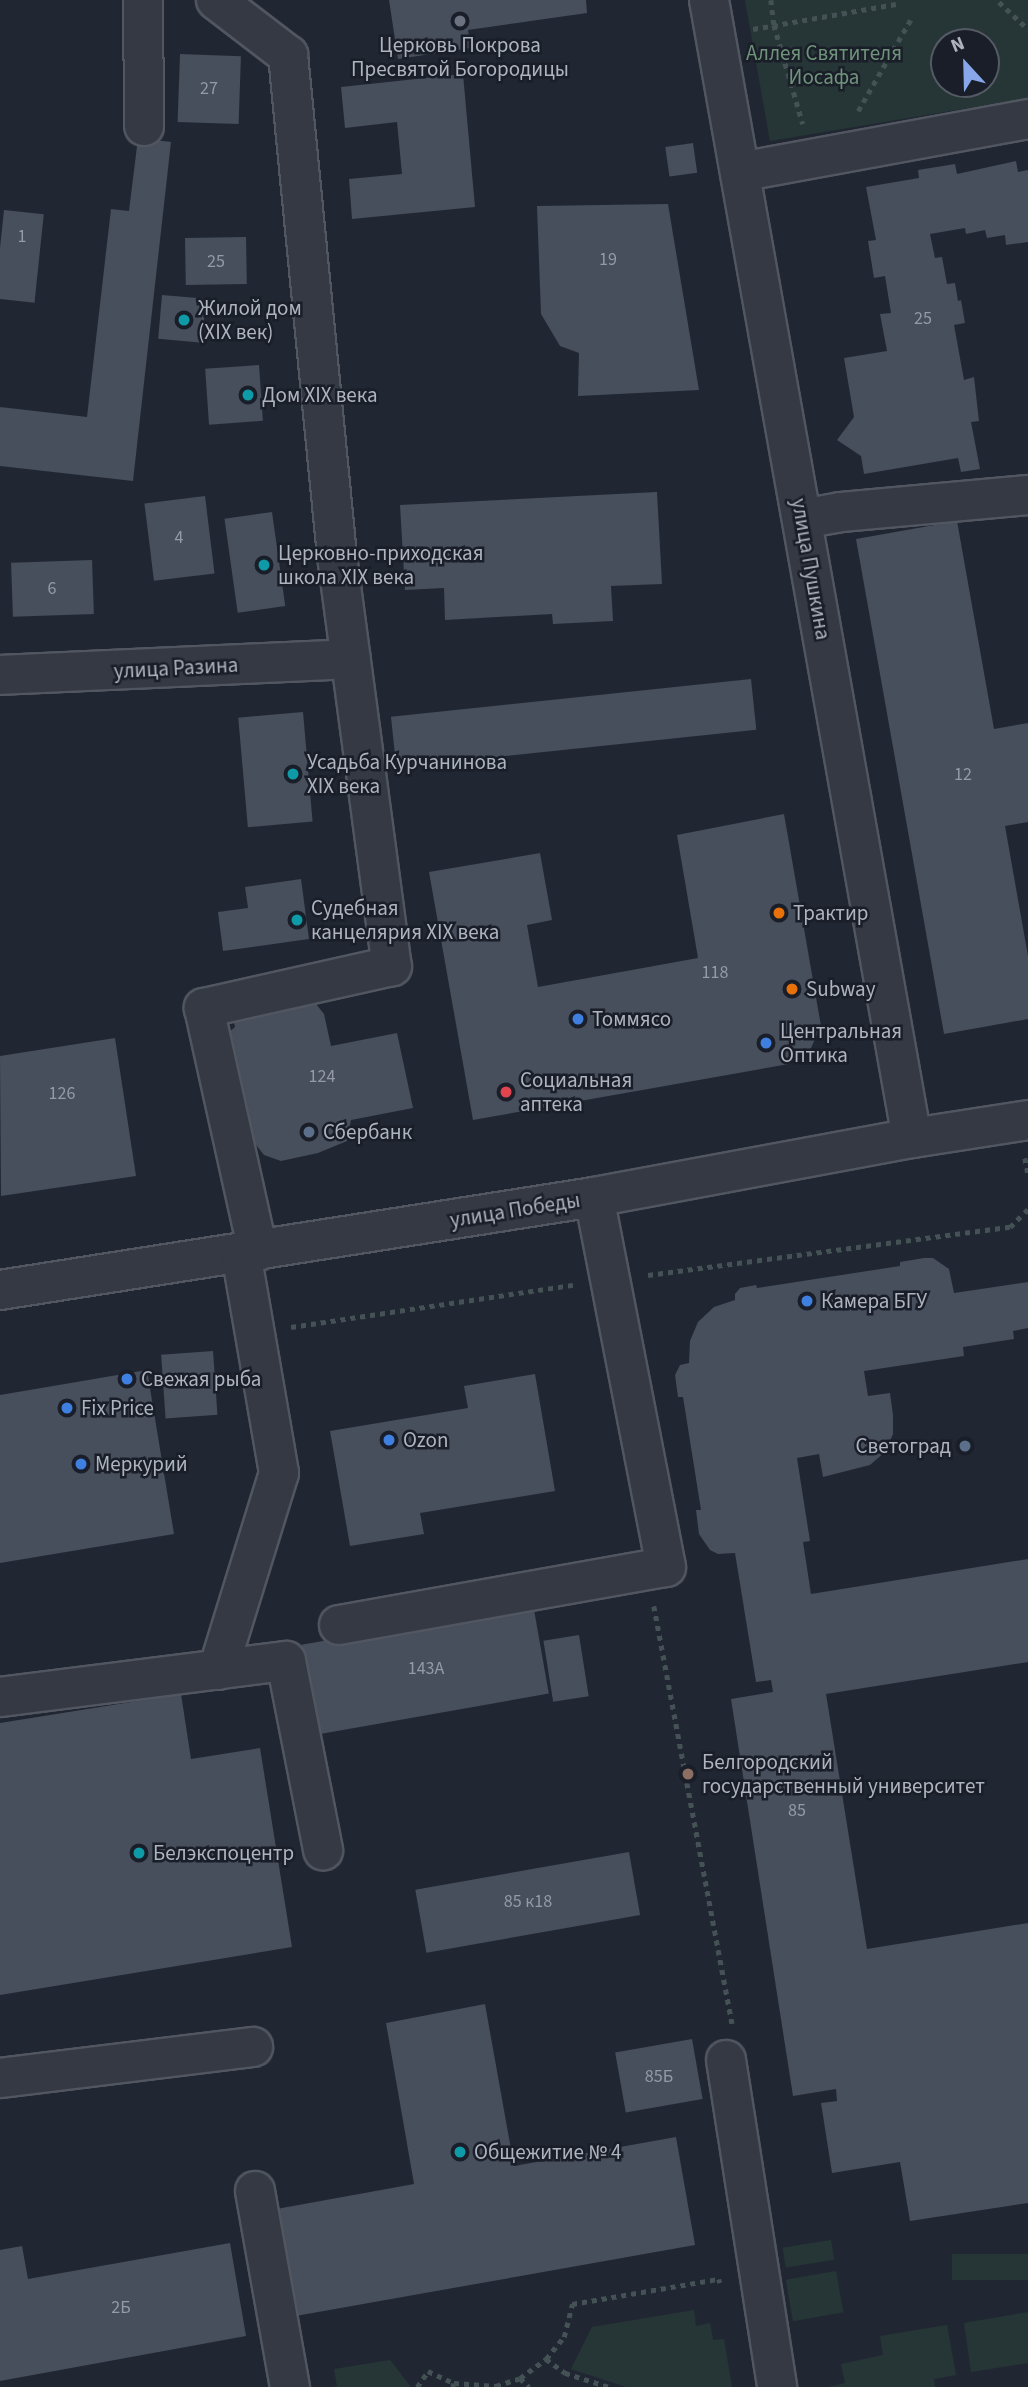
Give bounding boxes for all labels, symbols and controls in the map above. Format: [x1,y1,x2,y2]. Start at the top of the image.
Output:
marker: Церковь Покрова Пресвятой Богородицы [452,13,468,29]
north arrow [930,28,1000,98]
text: N [947,30,969,60]
place label: Церковь Покрова Пресвятой Богородицы [351,32,569,82]
park label: Аллея Святителя Иосафа [746,40,902,90]
house number: 27 [200,78,218,100]
house number: 1 [18,226,26,248]
house number: 19 [599,249,617,271]
house number: 25 [207,251,225,273]
place label: Жилой дом (XIX век) [198,295,302,345]
house number: 25 [914,308,932,330]
marker: Жилой дом (XIX век) [176,312,192,328]
place label: Дом XIX века [262,382,378,408]
marker: Дом XIX века [240,387,256,403]
street label: улица Пушкина [786,496,836,642]
house number: 4 [175,527,183,549]
place label: Церковно-приходская школа XIX века [278,540,484,590]
marker: Церковно-приходская школа XIX века [256,557,272,573]
house number: 6 [48,578,56,600]
street label: улица Разина [113,652,239,684]
place label: Усадьба Курчанинова XIX века [307,749,507,799]
house number: 12 [954,764,972,786]
marker: Усадьба Курчанинова XIX века [285,766,301,782]
place label: Судебная канцелярия XIX века [311,895,499,945]
place label: Трактир [793,900,868,926]
marker: Трактир [771,905,787,921]
marker: Судебная канцелярия XIX века [289,912,305,928]
house number: 118 [702,962,728,984]
place label: Subway [806,976,875,1002]
marker: Subway [784,981,800,997]
place label: Томмясо [592,1006,671,1032]
marker: Томмясо [570,1011,586,1027]
place label: Центральная Оптика [780,1018,902,1068]
marker: Центральная Оптика [758,1035,774,1051]
house number: 124 [309,1066,335,1088]
place label: Социальная аптека [520,1067,632,1117]
house number: 126 [49,1083,75,1105]
marker: Социальная аптека [498,1084,514,1100]
place label: Сбербанк [323,1119,412,1145]
marker: Сбербанк [301,1124,317,1140]
street label: улица Победы [448,1187,582,1233]
place label: Камера БГУ [821,1288,927,1314]
marker: Камера БГУ [799,1293,815,1309]
place label: Свежая рыба [141,1366,261,1392]
marker: Свежая рыба [119,1371,135,1387]
place label: Fix Price [81,1395,154,1421]
marker: Fix Price [59,1400,75,1416]
place label: Ozon [403,1427,448,1453]
marker: Ozon [381,1432,397,1448]
place label: Светоград [856,1433,951,1459]
marker: Светоград [957,1438,973,1454]
place label: Меркурий [95,1451,188,1477]
marker: Меркурий [73,1456,89,1472]
house number: 143А [408,1658,444,1680]
place label: Белгородский государственный университет [702,1749,985,1799]
marker: Белгородский государственный университет [680,1766,696,1782]
house number: 85 [788,1800,806,1822]
place label: Белэкспоцентр [153,1840,294,1866]
marker: Белэкспоцентр [131,1845,147,1861]
house number: 85 к18 [504,1891,552,1913]
house number: 85Б [645,2066,673,2088]
place label: Общежитие № 4 [474,2139,622,2165]
marker: Общежитие № 4 [452,2144,468,2160]
house number: 2Б [111,2297,131,2319]

